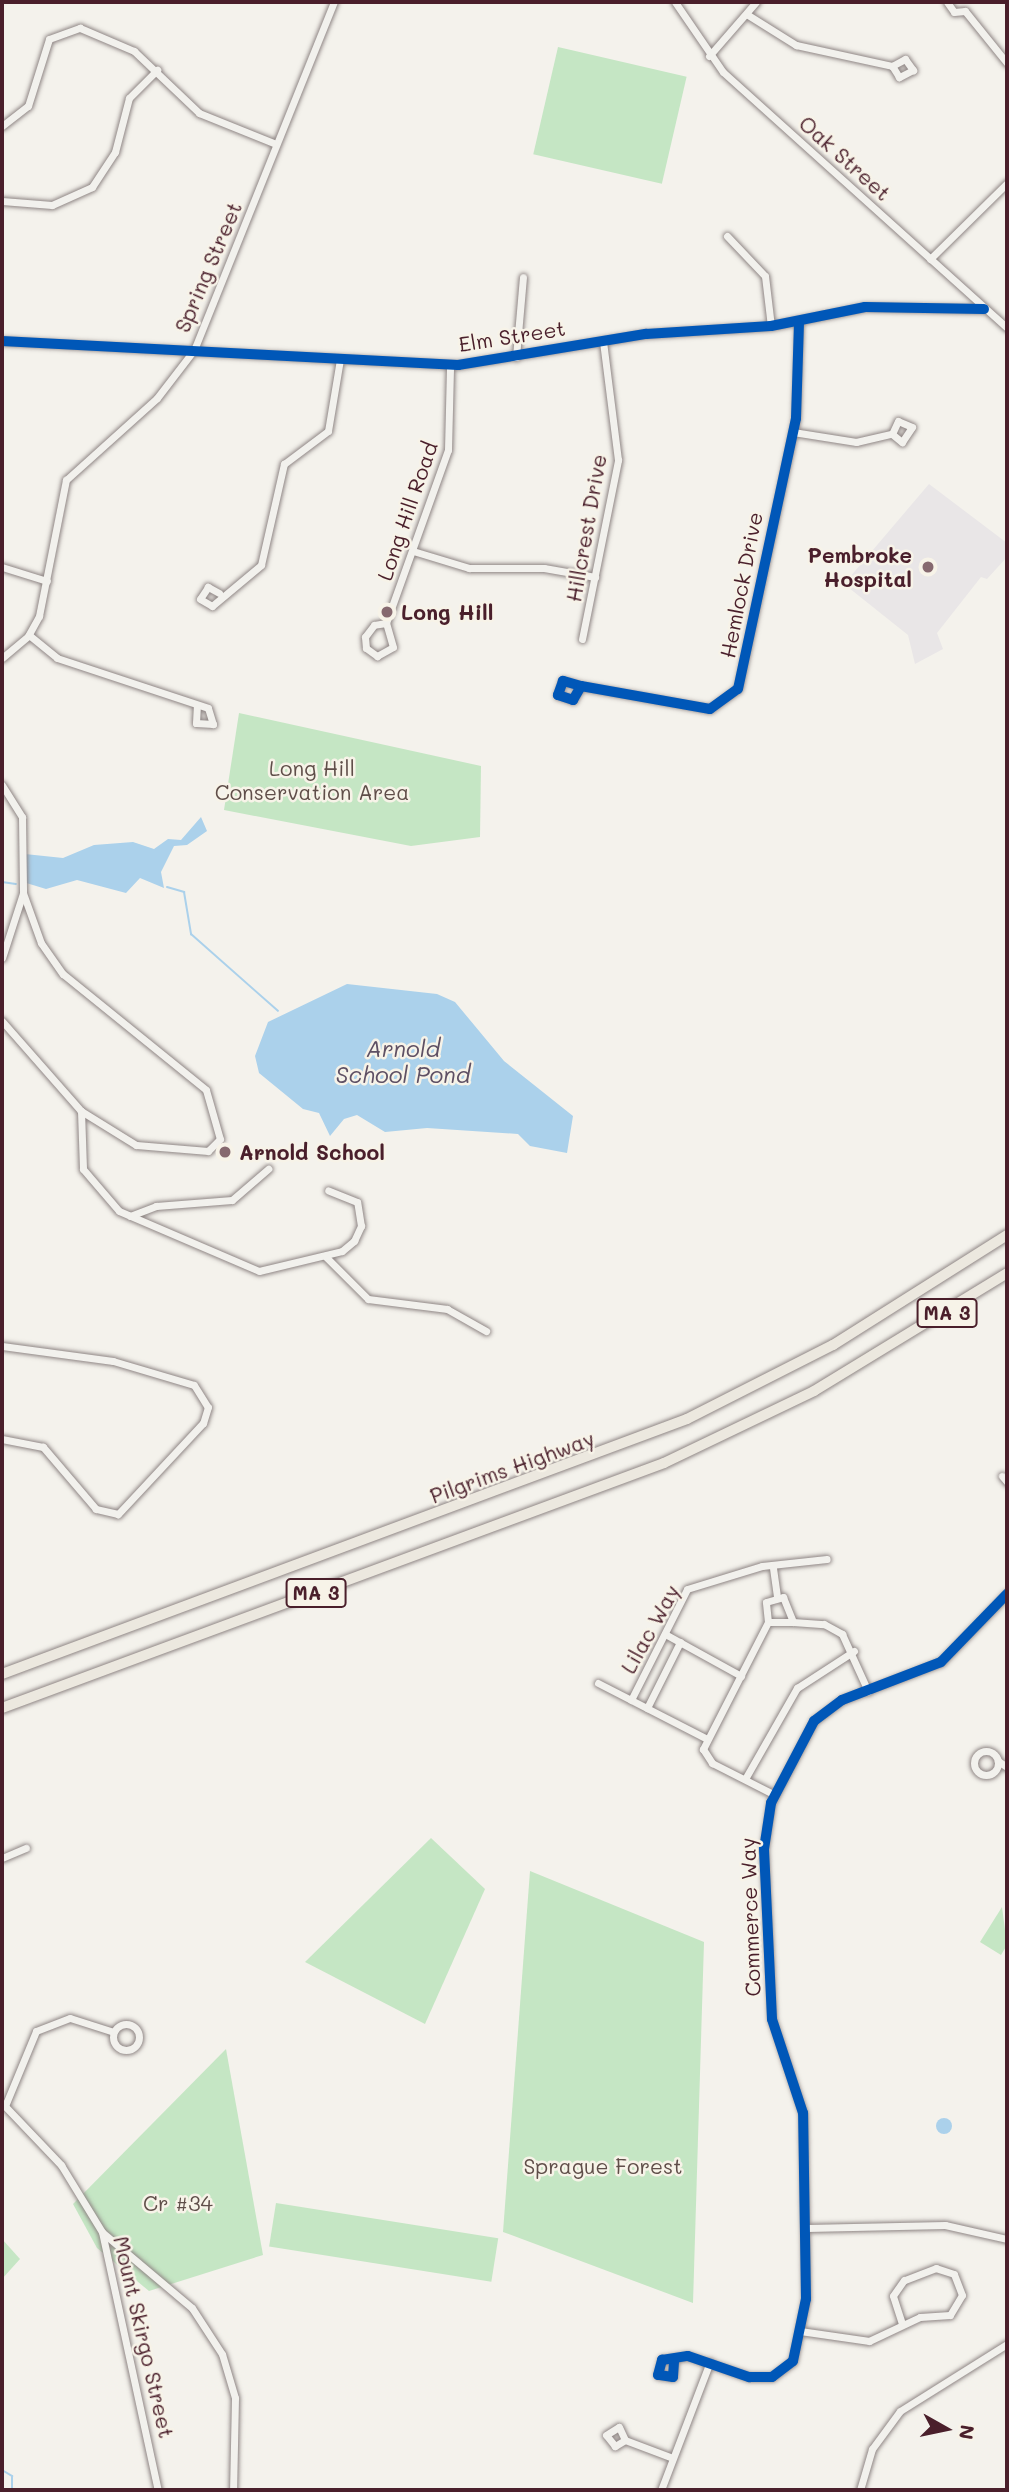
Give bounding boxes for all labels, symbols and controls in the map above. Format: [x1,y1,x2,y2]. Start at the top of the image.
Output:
street label: Oak Street [794,110,896,206]
street label: Spring Street [169,198,247,336]
street label: Elm Street [457,315,567,357]
street label: Long Hill Road [371,438,443,584]
street label: Hillcrest Drive [561,452,611,604]
street label: Hemlock Drive [714,510,768,660]
place label: Pembroke Hospital [808,542,912,592]
marker: Pembroke Hospital [918,557,938,577]
place label: Long Hill [401,599,493,625]
marker: Long Hill [379,604,395,620]
park label: Long Hill Conservation Area [215,755,409,805]
water label: Arnold School Pond [336,1034,470,1088]
place label: Arnold School [239,1139,385,1165]
marker: Arnold School [217,1144,233,1160]
road number: MA 3 [916,1298,978,1329]
street label: Pilgrims Highway [426,1426,598,1508]
road number: MA 3 [284,1578,348,1609]
street label: Lilac Way [615,1580,685,1678]
street label: Commerce Way [735,1837,765,1997]
park label: Sprague Forest [524,2153,682,2179]
park label: Cr #34 [143,2190,213,2216]
street label: Mount Skirgo Street [109,2234,179,2440]
north arrow [911,2394,981,2464]
text: N [954,2423,981,2441]

